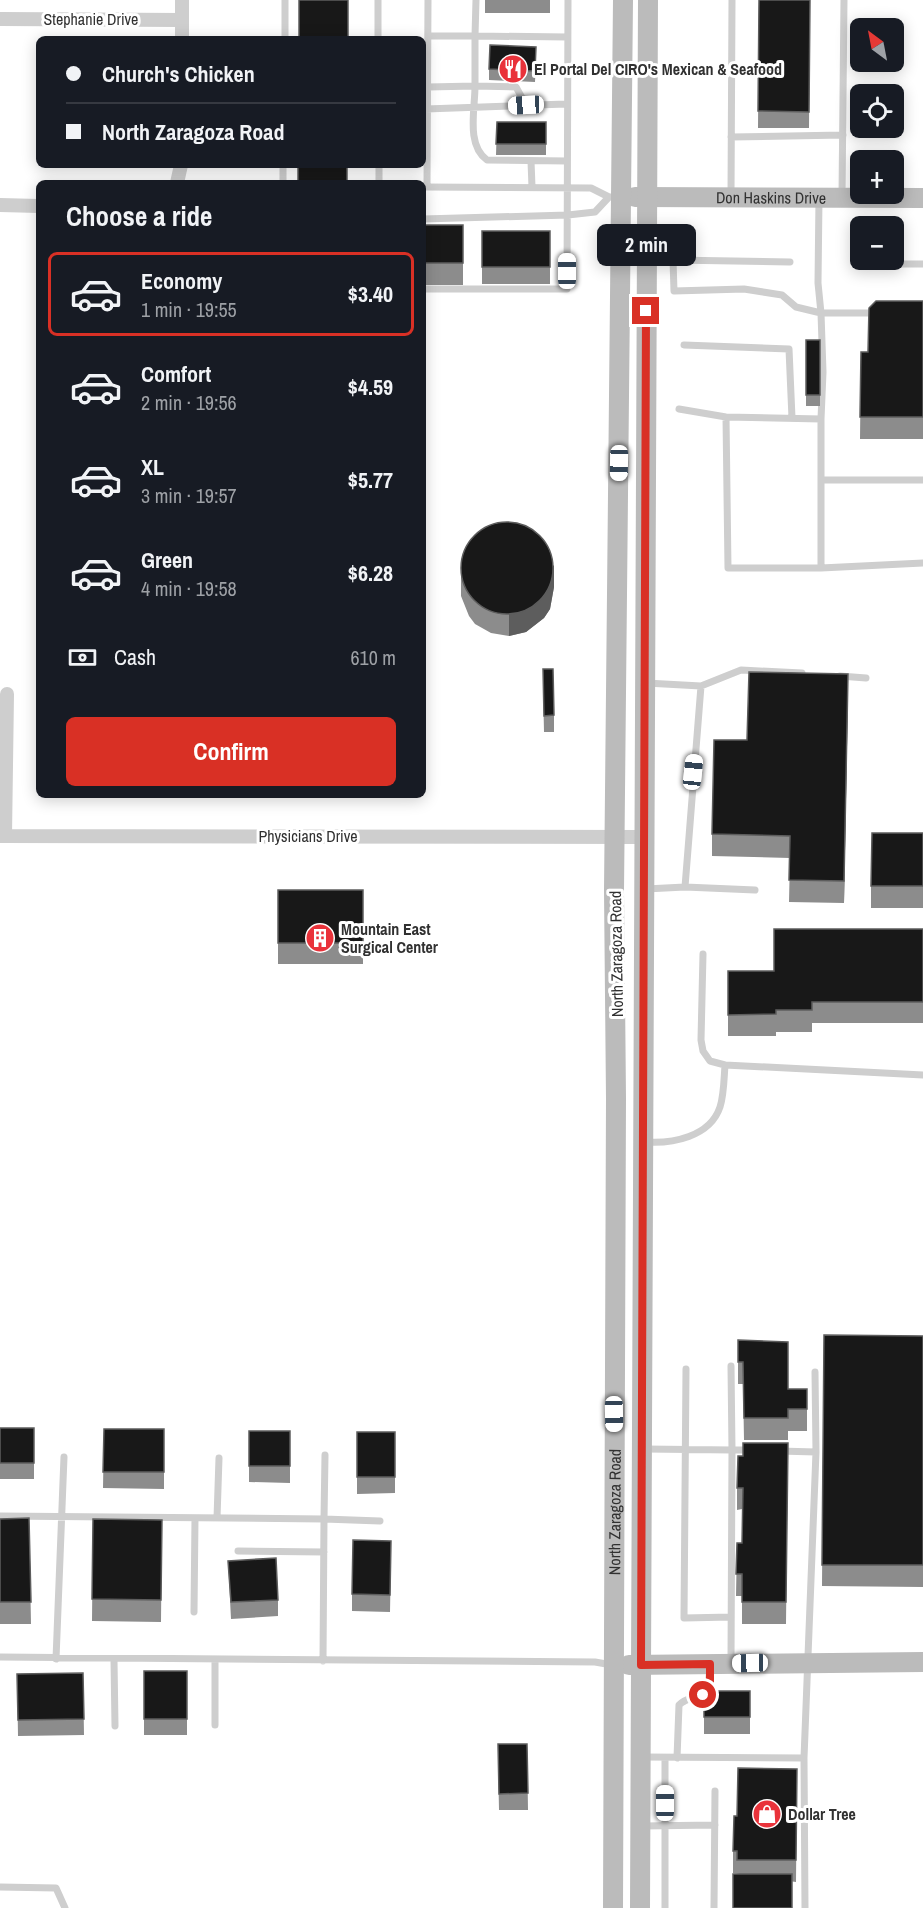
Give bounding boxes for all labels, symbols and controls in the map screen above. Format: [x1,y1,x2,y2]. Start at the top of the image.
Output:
street label: Stephanie Drive [44,8,138,30]
north arrow [850,18,904,72]
map controls [850,18,904,270]
restaurant icon: El Portal Del CIRO's Mexican & Seafood [497,53,529,85]
place label: El Portal Del CIRO's Mexican & Seafood [534,58,782,80]
text: Church's Chicken [102,59,255,89]
button: locate [850,84,904,138]
car [508,95,544,115]
text: North Zaragoza Road [102,117,284,147]
button: + [850,150,904,204]
street label: Don Haskins Drive [716,186,826,209]
text: Choose a ride [66,198,212,234]
button: − [850,216,904,270]
callout: 2 min [596,224,696,266]
text: 2 min [625,231,668,258]
car [558,253,576,289]
text: Economy [141,266,222,296]
icon: car [69,267,123,321]
text: $3.40 [348,279,393,309]
text: 1 min · 19:55 [141,296,237,323]
route end [632,297,659,324]
text: Comfort [141,359,211,389]
icon: car [69,360,123,414]
text: $4.59 [348,372,393,402]
text: 2 min · 19:56 [141,389,237,416]
car [610,445,628,481]
text: XL [141,452,164,482]
icon: car [69,453,123,507]
text: $5.77 [348,465,393,495]
text: 3 min · 19:57 [141,482,237,509]
text: Green [141,545,193,575]
icon: car [69,546,123,600]
text: $6.28 [348,558,393,588]
text: 4 min · 19:58 [141,575,237,602]
icon: cash [66,641,99,674]
text: Cash [114,642,156,672]
text: 610 m [350,644,396,671]
button: Confirm [66,717,396,786]
car [682,753,704,791]
street label: Physicians Drive [258,825,358,847]
street label: North Zaragoza Road [604,891,628,1017]
place label: Mountain East Surgical Center [341,918,439,958]
building icon: Mountain East Surgical Center [304,922,336,954]
car [605,1396,623,1432]
street label: North Zaragoza Road [603,1449,626,1575]
car [732,1654,768,1672]
route start [689,1681,716,1708]
car [656,1785,674,1821]
shop icon: Dollar Tree [751,1798,783,1830]
place label: Dollar Tree [788,1803,856,1825]

